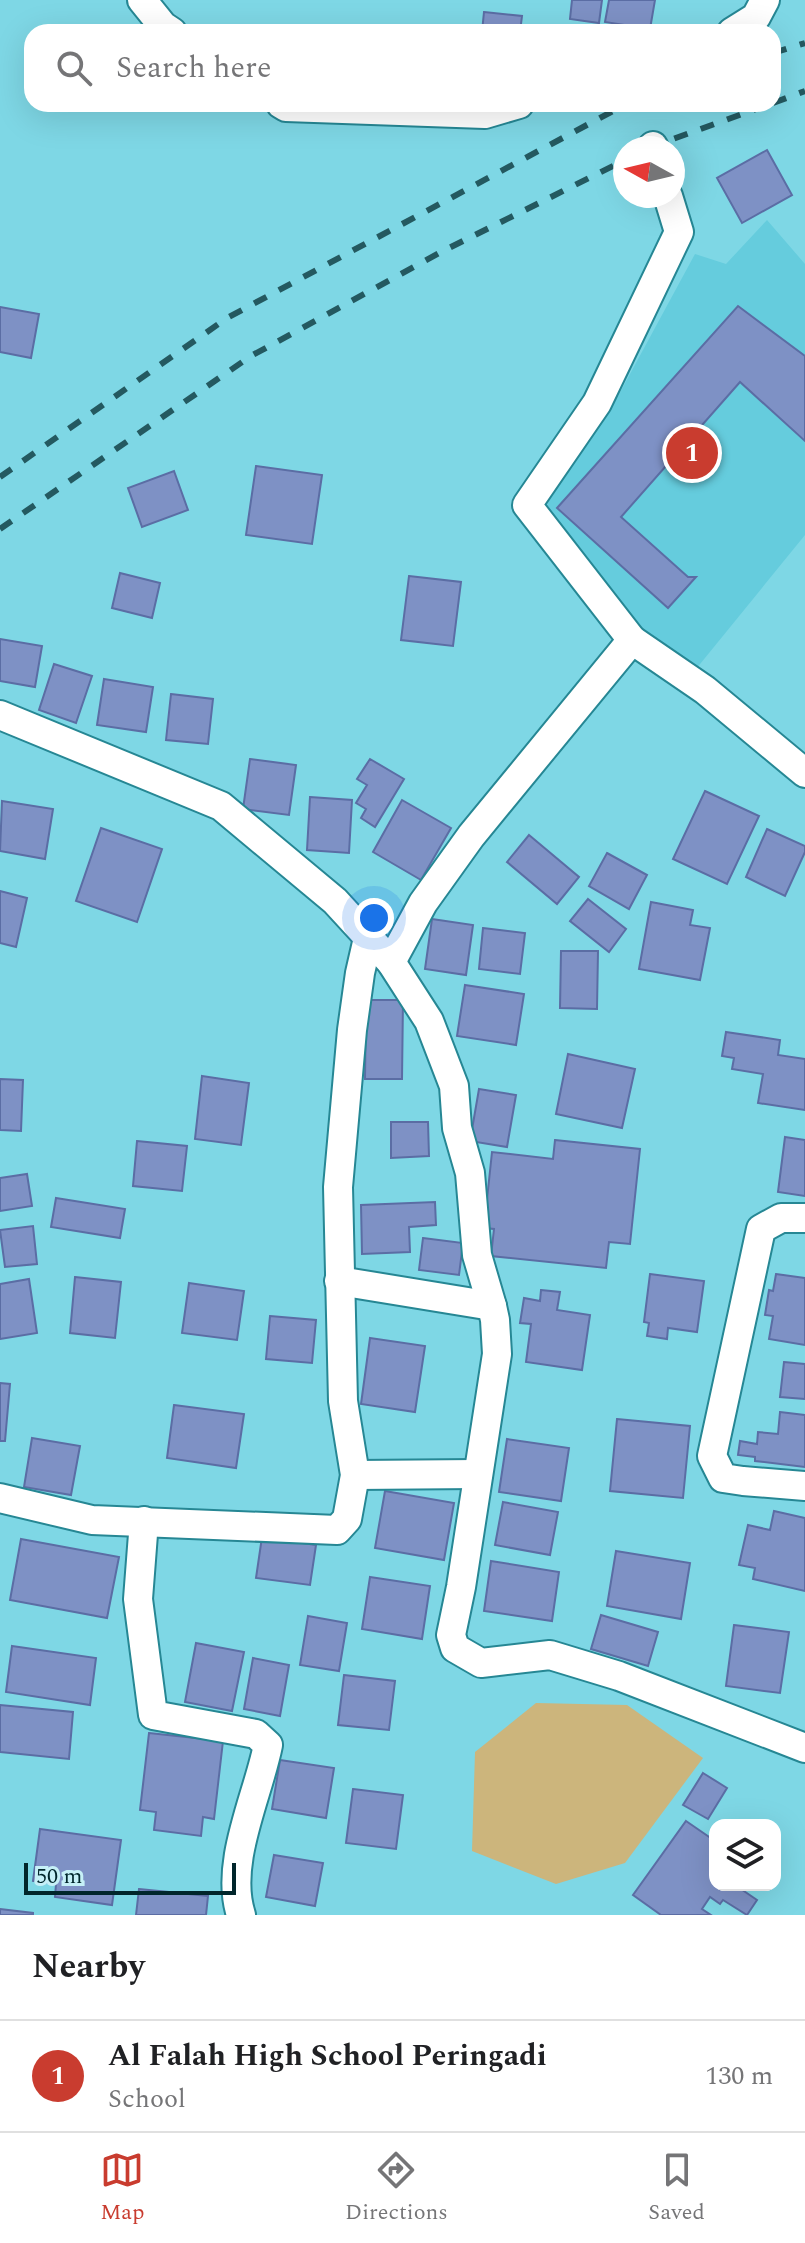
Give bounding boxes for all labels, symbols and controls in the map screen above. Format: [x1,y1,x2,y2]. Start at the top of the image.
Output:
search box [24,24,781,112]
text: Search here [116,45,272,91]
icon: search [52,46,96,90]
north arrow [613,136,685,208]
pin: 1 [666,423,718,483]
your location [354,898,394,938]
map controls [709,1819,781,1891]
button: layers [709,1819,781,1891]
scale bar [24,1859,236,1895]
text: 50 m [36,1860,82,1893]
text: Nearby [32,1941,145,1993]
text: Al Falah High School Peringadi [108,2033,547,2079]
text: 1 [51,2056,65,2096]
text: 130 m [705,2056,773,2096]
text: School [108,2079,186,2119]
tab: Map [100,2148,145,2229]
tab: Directions [345,2148,448,2229]
tab: Saved [648,2148,705,2229]

